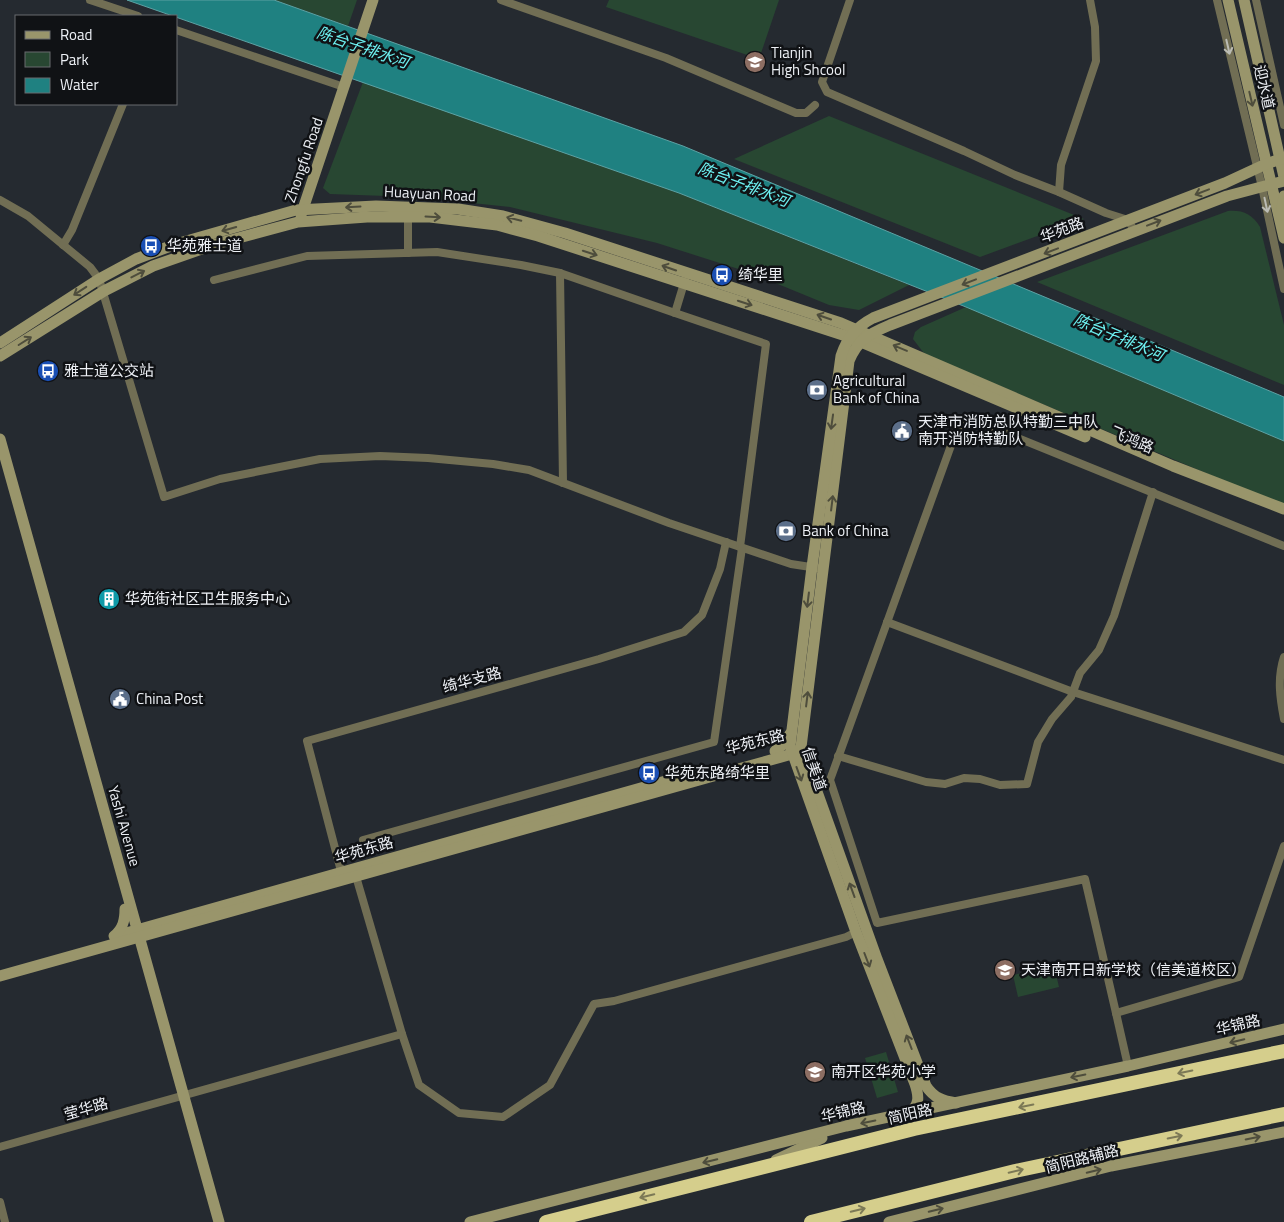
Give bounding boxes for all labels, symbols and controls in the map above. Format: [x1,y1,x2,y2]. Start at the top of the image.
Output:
legend [15,15,178,105]
water label: 陈台子排水河 [314,20,415,75]
text: Road [60,23,92,46]
one-way arrow [1224,39,1233,55]
place label: Tianjin High Shcool [771,41,845,81]
text: Park [60,48,89,71]
school or university icon: Tianjin High Shcool [743,50,767,74]
street label: 迎水道 [1248,62,1281,111]
text: Water [60,73,99,96]
one-way arrow [1247,90,1256,106]
street label: Zhongfu Road [278,114,329,205]
water label: 陈台子排水河 [695,156,796,213]
street label: Huayuan Road [383,180,477,207]
one-way arrow [1195,188,1211,197]
one-way arrow [1262,197,1271,213]
one-way arrow [345,203,361,212]
street label: 华苑路 [1037,211,1087,248]
one-way arrow [424,213,440,222]
one-way arrow [507,214,523,223]
one-way arrow [1145,218,1161,227]
one-way arrow [221,224,237,234]
bus stop icon: 华苑雅士道 [139,234,163,258]
place label: 华苑雅士道 [167,234,242,257]
one-way arrow [1044,246,1059,256]
one-way arrow [582,249,598,258]
one-way arrow [661,262,677,272]
bus stop icon: 绮华里 [710,263,734,287]
place label: 绮华里 [738,263,783,286]
one-way arrow [130,269,145,278]
one-way arrow [962,278,977,287]
one-way arrow [73,286,87,296]
one-way arrow [737,299,753,309]
water label: 陈台子排水河 [1070,307,1171,368]
one-way arrow [817,312,832,321]
one-way arrow [18,335,32,345]
one-way arrow [893,343,908,353]
bus stop icon: 雅士道公交站 [36,359,60,383]
place label: 雅士道公交站 [64,359,154,382]
place label: Agricultural Bank of China [833,369,920,409]
bank icon: Agricultural Bank of China [805,378,829,402]
place label: 天津市消防总队特勤三中队 南开消防特勤队 [918,410,1098,450]
one-way arrow [827,413,837,429]
public building icon: 天津市消防总队特勤三中队 南开消防特勤队 [890,419,914,443]
street label: 飞鸿路 [1107,420,1157,459]
one-way arrow [827,495,837,511]
bank icon: Bank of China [774,519,798,543]
place label: Bank of China [802,519,889,542]
building icon: 华苑街社区卫生服务中心 [97,587,121,611]
place label: 华苑街社区卫生服务中心 [125,587,290,610]
one-way arrow [803,592,813,608]
street label: 绮华支路 [440,661,504,698]
public building icon: China Post [108,687,132,711]
place label: China Post [136,687,204,710]
one-way arrow [802,691,812,707]
street label: 华苑东路 [723,723,787,760]
street label: 信美道 [796,744,833,794]
bus stop icon: 华苑东路绮华里 [637,761,661,785]
place label: 华苑东路绮华里 [665,761,770,784]
one-way arrow [795,766,804,782]
street label: Yashi Avenue [102,783,147,869]
street label: 华苑东路 [332,830,396,869]
one-way arrow [847,882,856,898]
one-way arrow [863,952,872,967]
school or university icon: 天津南开日新学校（信美道校区） [993,958,1017,982]
place label: 天津南开日新学校（信美道校区） [1021,958,1246,981]
street label: 华锦路 [1213,1008,1262,1041]
one-way arrow [904,1035,913,1050]
one-way arrow [1229,1036,1245,1046]
school or university icon: 南开区华苑小学 [803,1060,827,1084]
place label: 南开区华苑小学 [831,1060,936,1083]
one-way arrow [1177,1068,1193,1077]
one-way arrow [1071,1072,1087,1082]
street label: 莹华路 [61,1091,111,1126]
street label: 华锦路 [818,1095,867,1128]
street label: 简阳路 [885,1097,934,1130]
one-way arrow [1018,1101,1034,1111]
one-way arrow [860,1118,876,1127]
one-way arrow [1167,1132,1183,1141]
one-way arrow [1244,1133,1260,1143]
street label: 简阳路辅路 [1043,1138,1121,1179]
one-way arrow [703,1157,719,1166]
one-way arrow [1007,1166,1023,1175]
one-way arrow [1085,1166,1101,1175]
one-way arrow [639,1192,655,1201]
one-way arrow [850,1205,866,1214]
one-way arrow [927,1205,943,1214]

